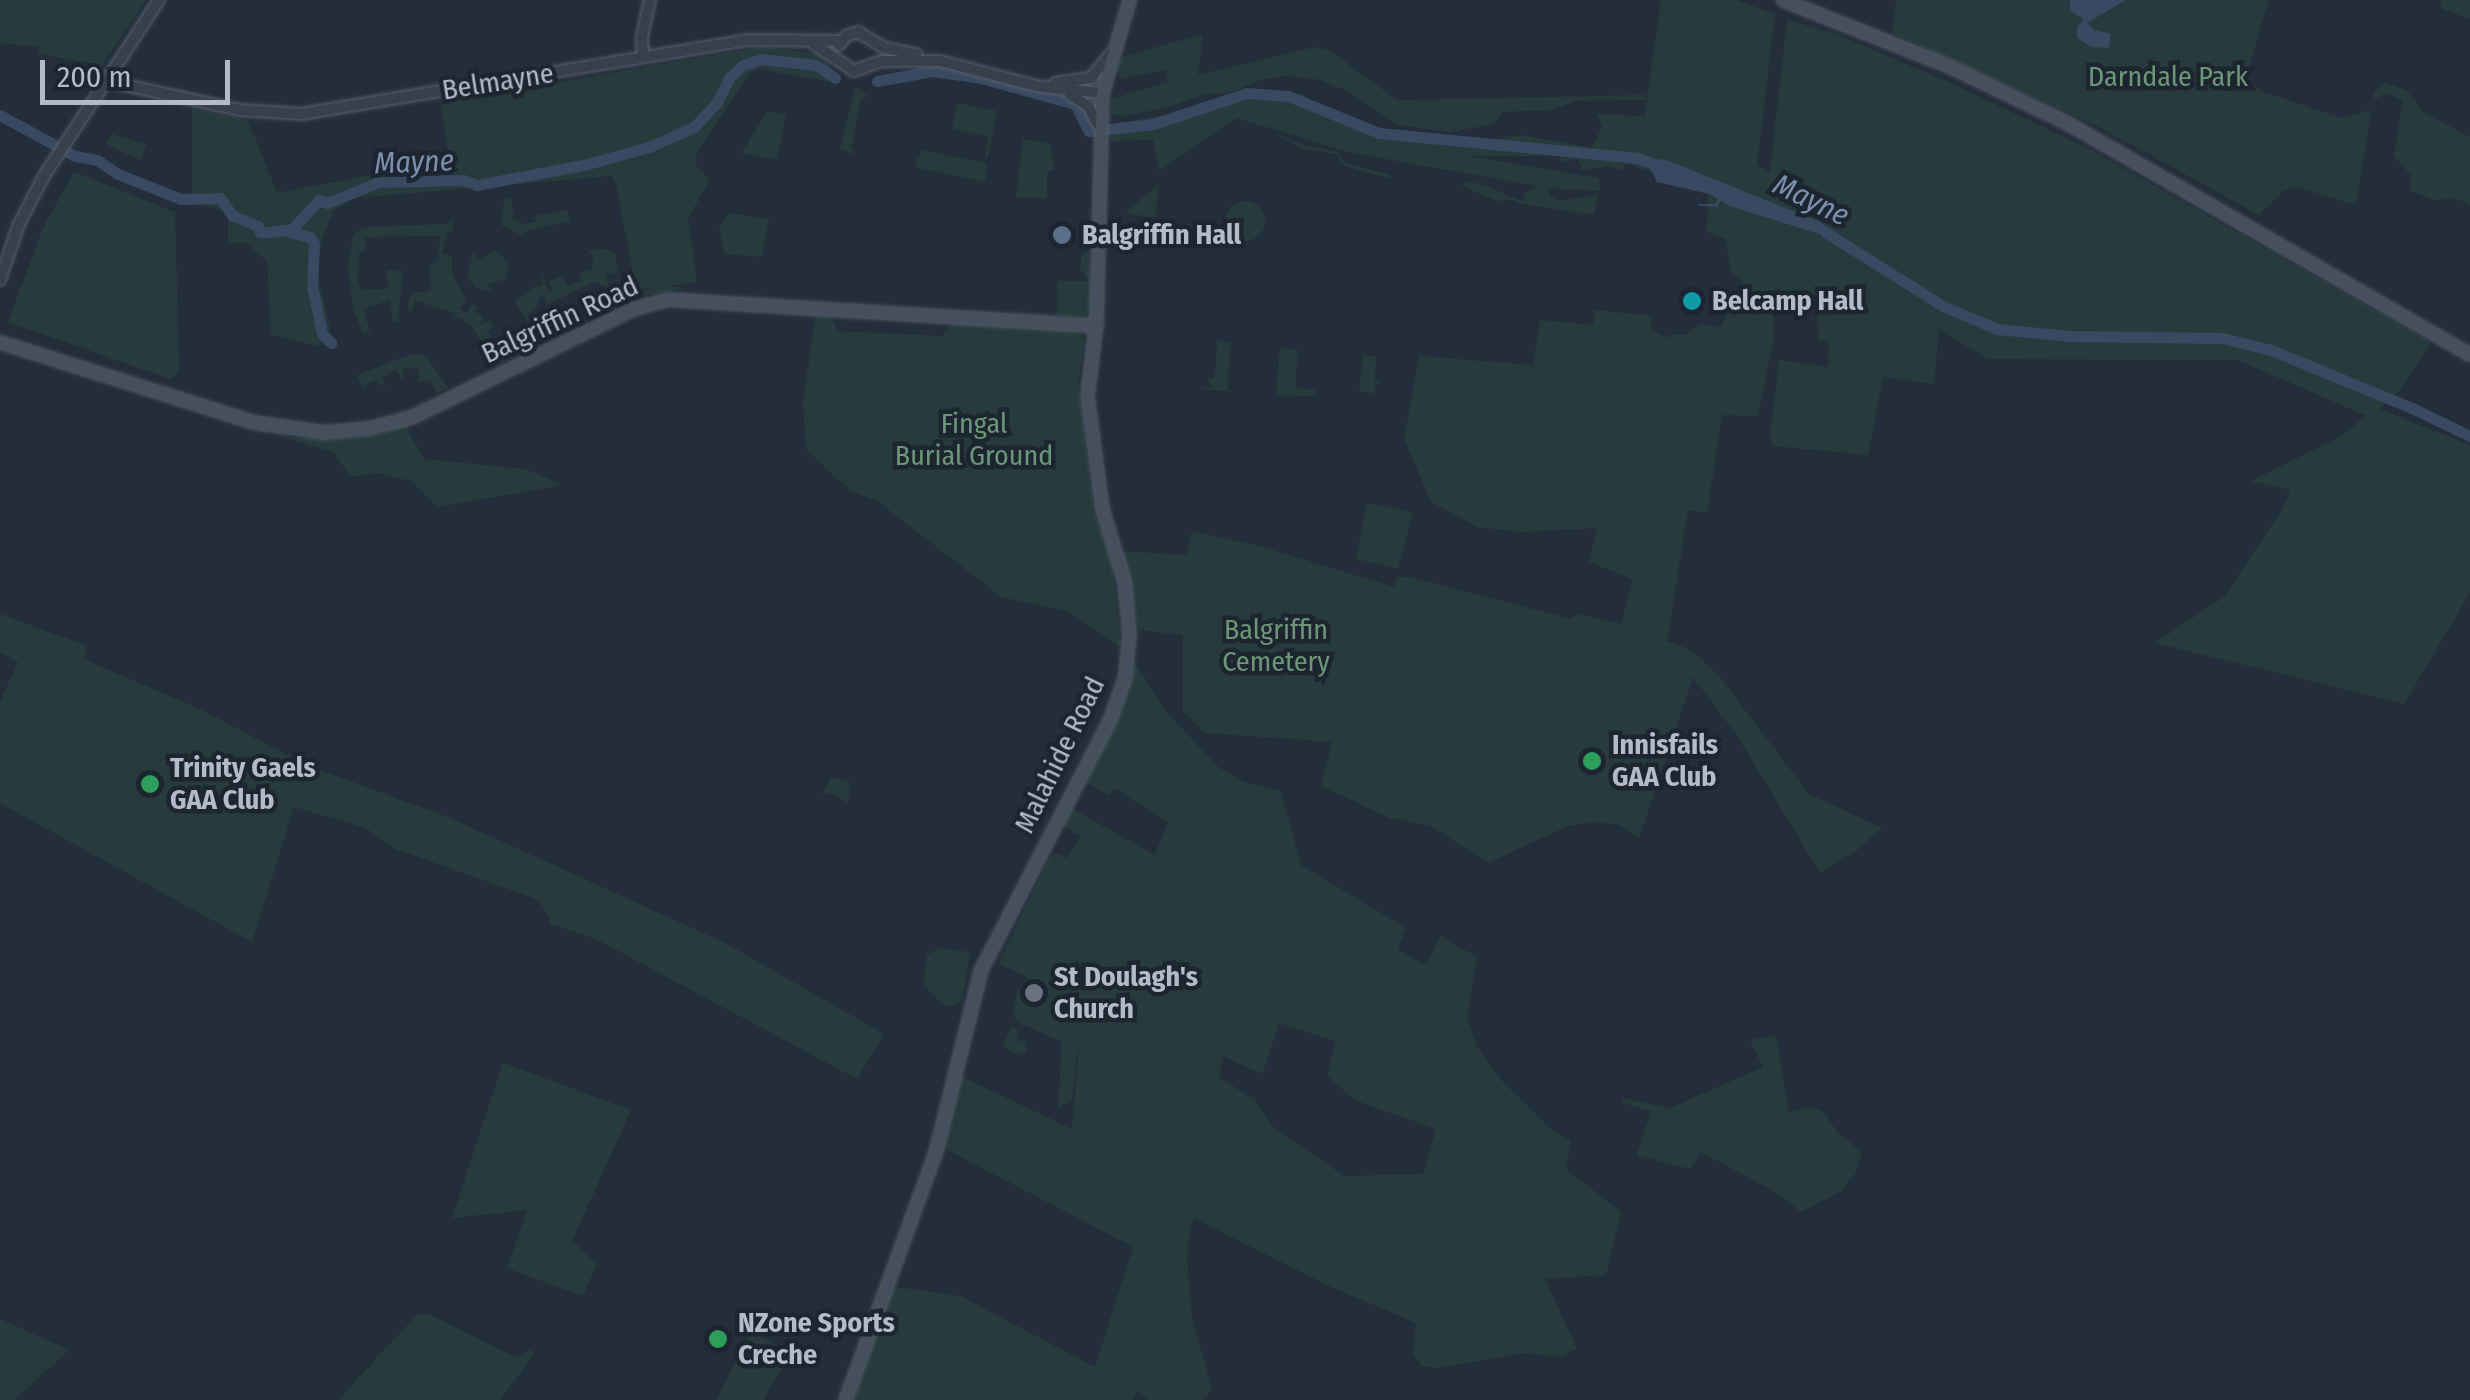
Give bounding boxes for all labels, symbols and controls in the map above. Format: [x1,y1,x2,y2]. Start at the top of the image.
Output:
scale bar [45,40,235,102]
street label: Belmayne [440,57,556,107]
text: 200 m [57,59,132,95]
park label: Darndale Park [2088,60,2248,94]
water label: Mayne [373,143,455,181]
water label: Mayne [1767,166,1855,234]
place label: Balgriffin Hall [1082,218,1241,252]
marker: Balgriffin Hall [1051,224,1073,246]
street label: Balgriffin Road [476,269,644,371]
place label: Belcamp Hall [1712,284,1863,318]
marker: Belcamp Hall [1681,290,1703,312]
park label: Fingal Burial Ground [895,407,1053,473]
park label: Balgriffin Cemetery [1222,613,1330,679]
street label: Malahide Road [1008,671,1112,839]
place label: Innisfails GAA Club [1612,728,1718,794]
marker: Innisfails GAA Club [1581,750,1603,772]
place label: Trinity Gaels GAA Club [170,751,316,817]
marker: Trinity Gaels GAA Club [139,773,161,795]
place label: St Doulagh's Church [1054,960,1198,1026]
marker: St Doulagh's Church [1023,982,1045,1004]
place label: NZone Sports Creche [738,1306,895,1372]
marker: NZone Sports Creche [707,1328,729,1350]

